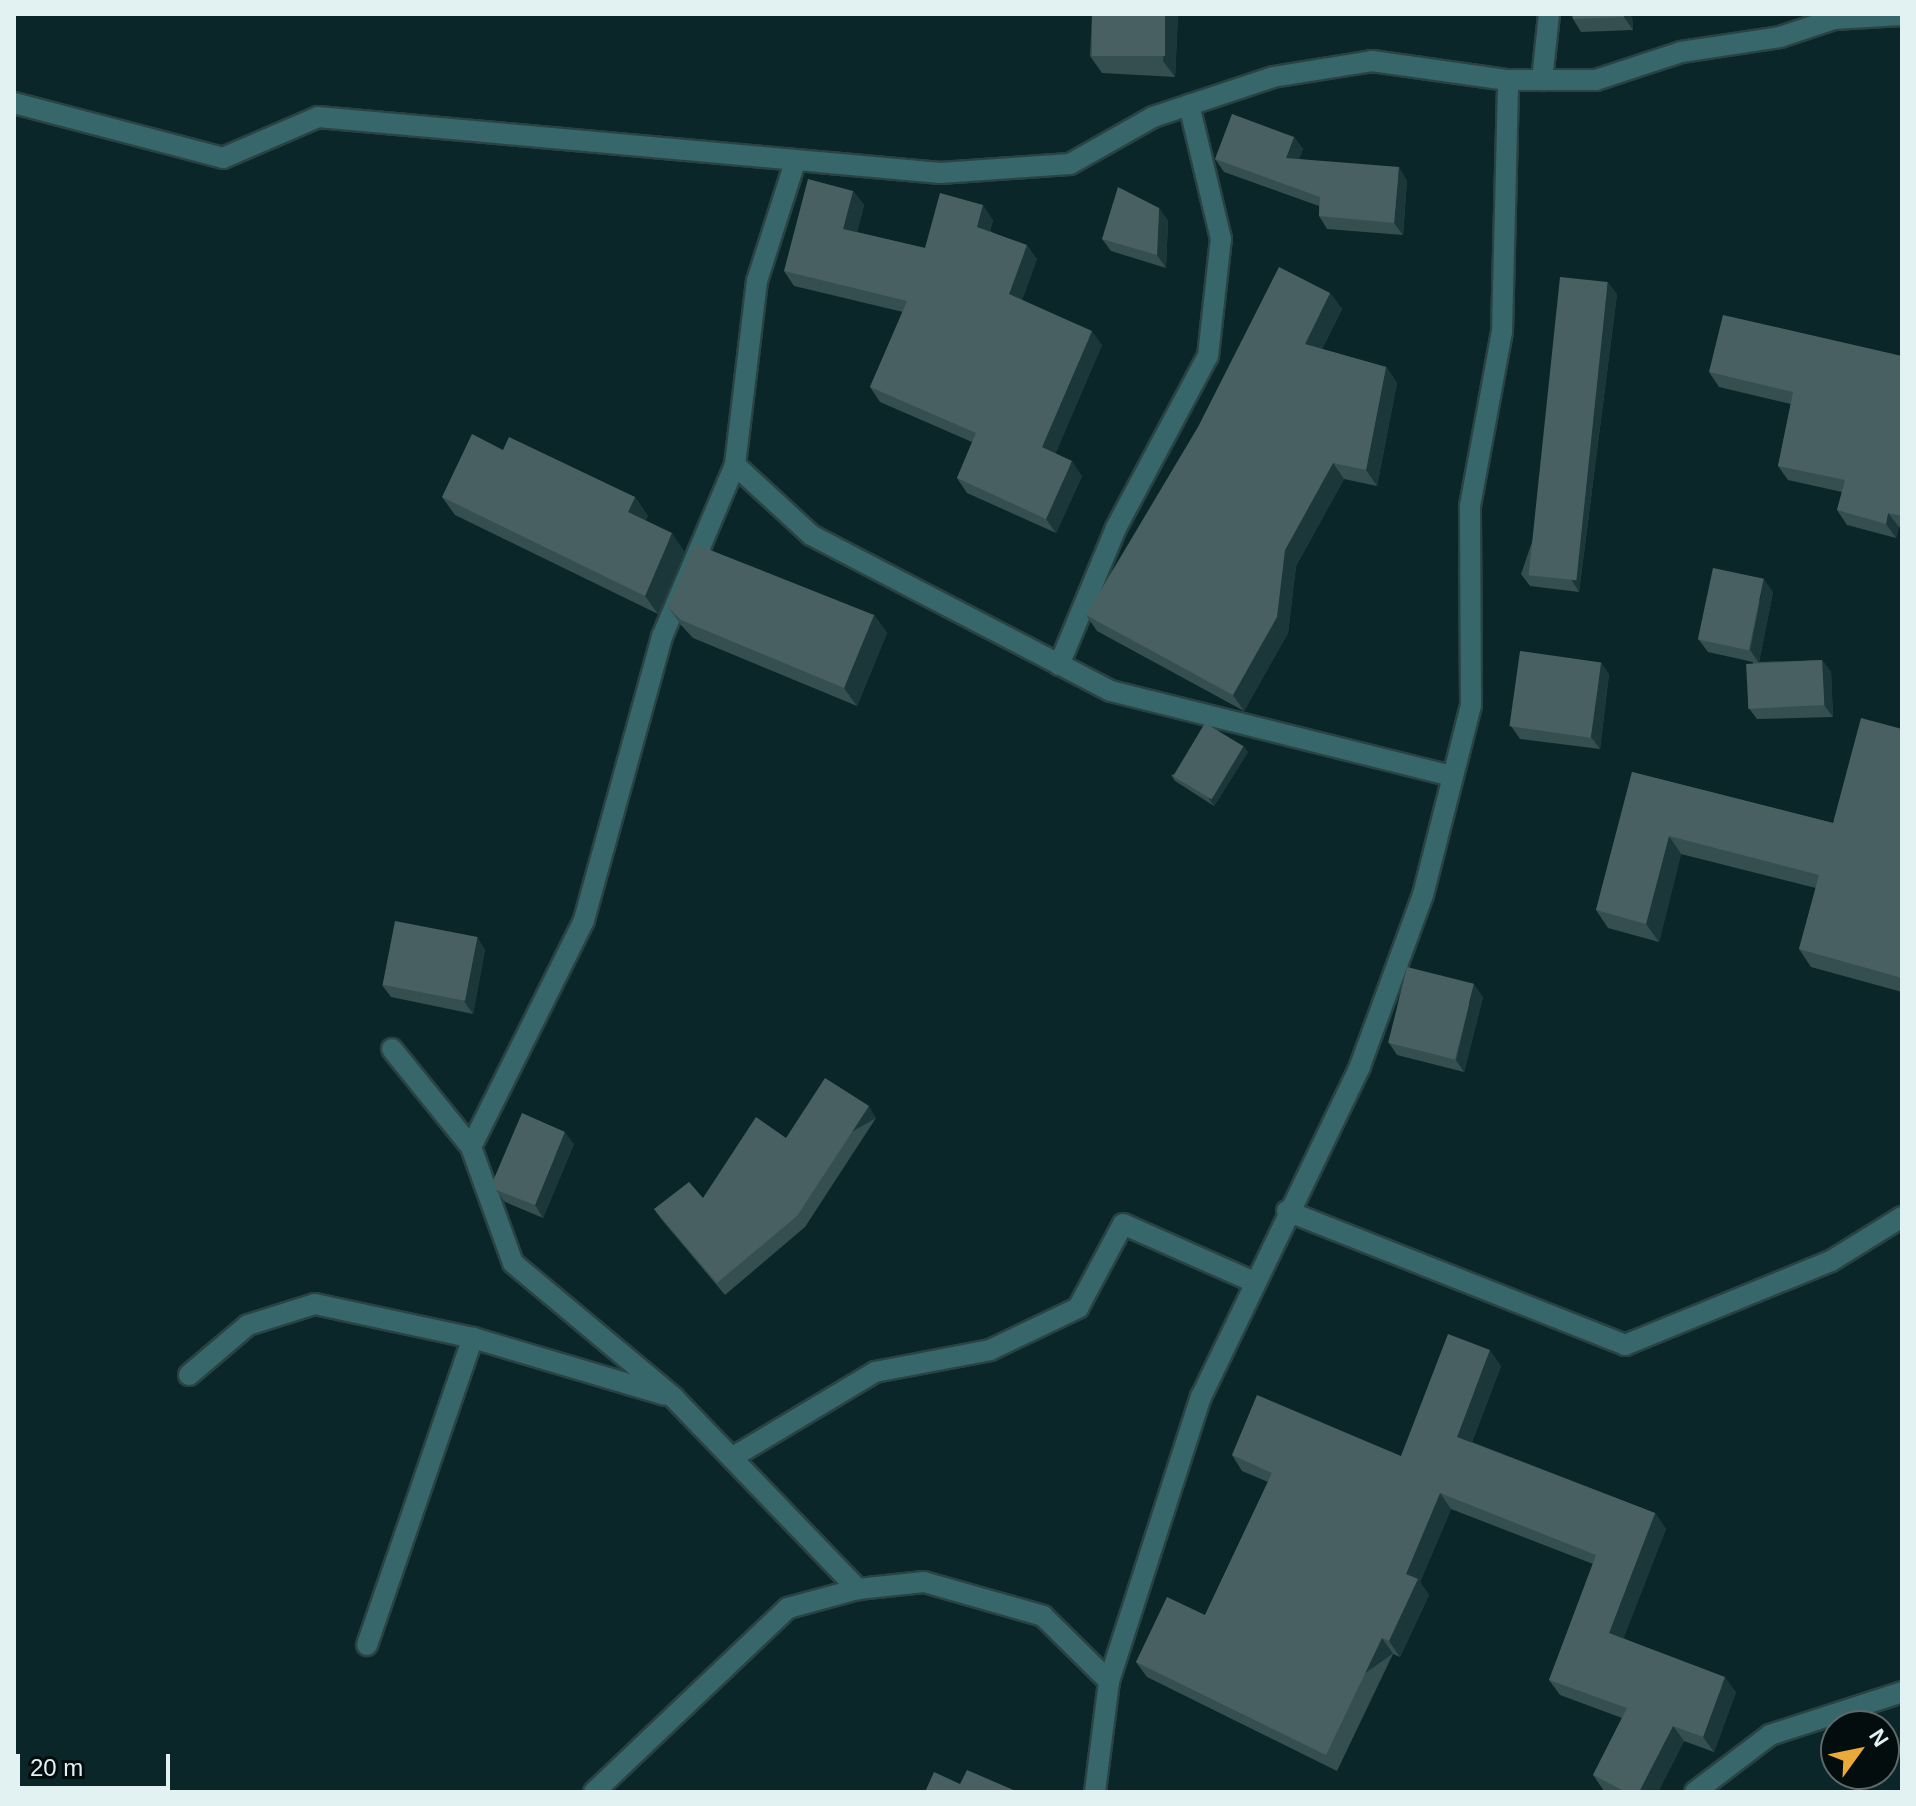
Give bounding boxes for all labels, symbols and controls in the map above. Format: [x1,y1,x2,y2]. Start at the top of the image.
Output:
north arrow [1820,1710,1900,1790]
text: N [1864,1724,1894,1751]
scale bar [20,1738,174,1788]
text: 20 m [30,1754,83,1781]

